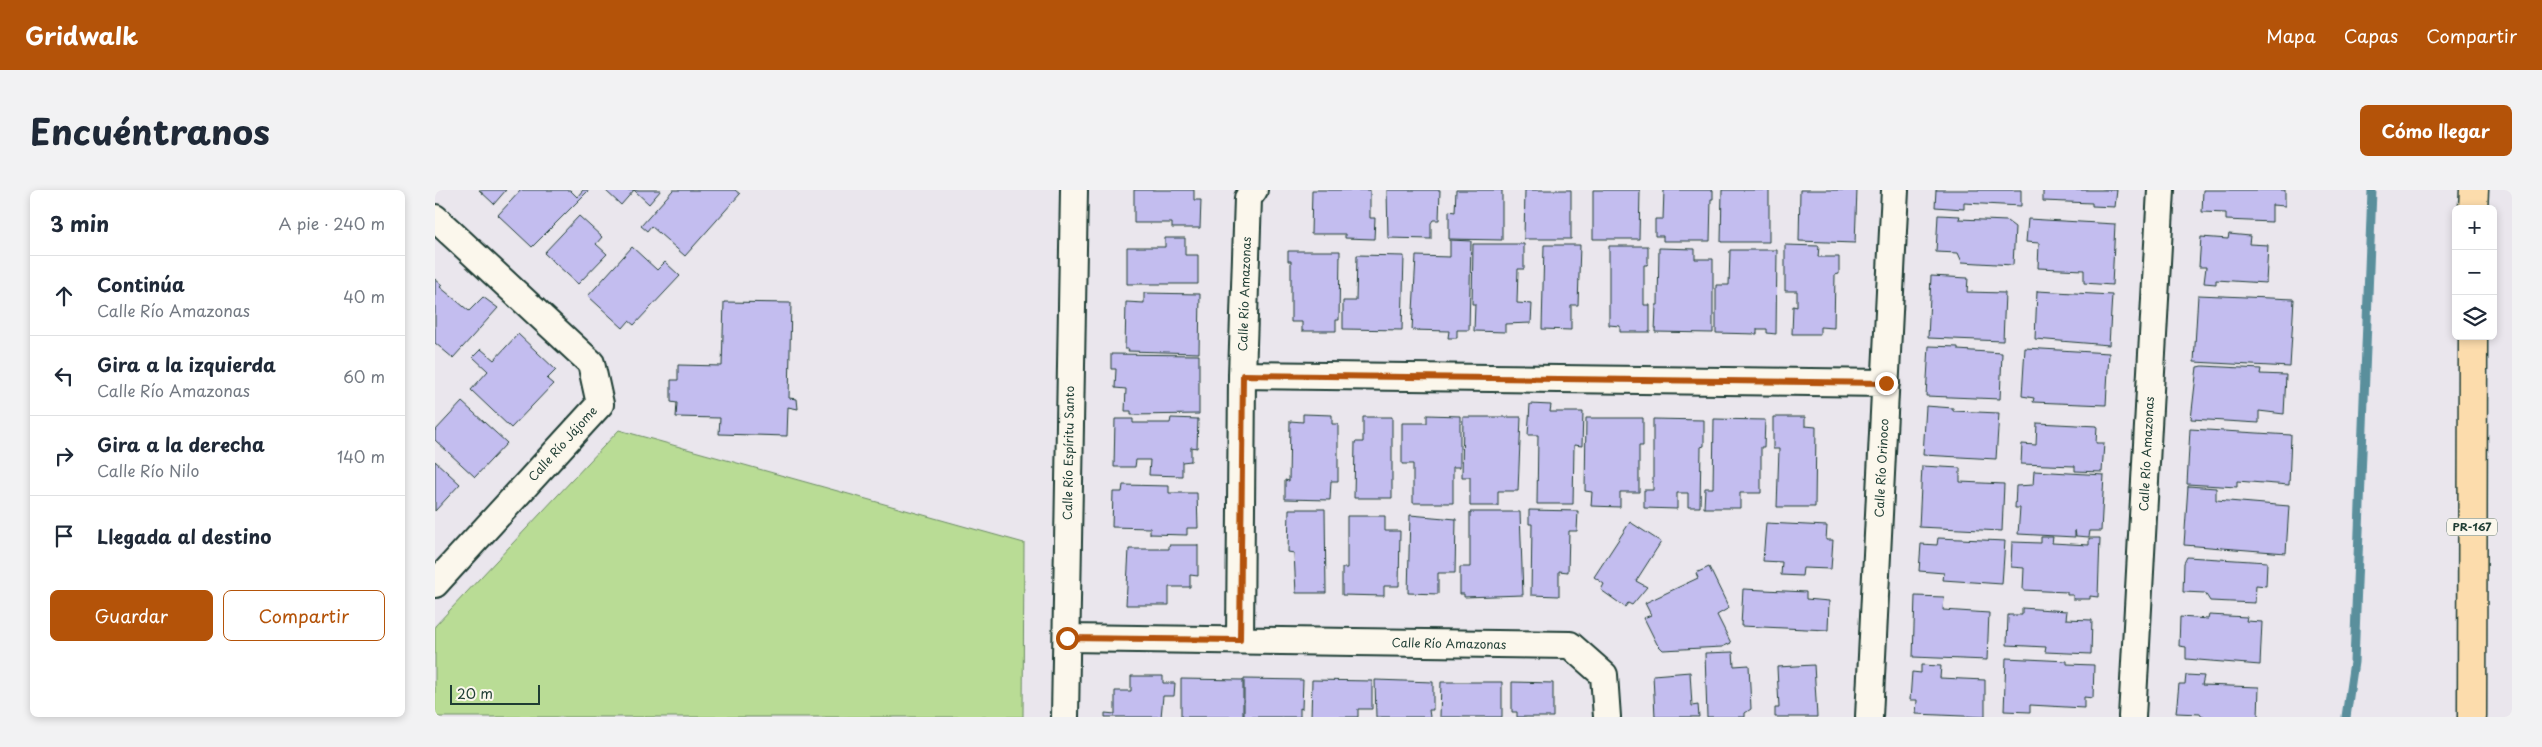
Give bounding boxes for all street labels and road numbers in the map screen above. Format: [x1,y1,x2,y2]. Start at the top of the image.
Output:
street label: Calle Río Amazonas [1233,236,1255,352]
street label: Calle Río Espíritu Santo [1058,385,1078,520]
street label: Calle Río Amazonas [2134,396,2158,512]
street label: Calle Río Jájome [524,402,601,485]
street label: Calle Río Orinoco [1869,418,1893,518]
road number: PR-167 [2447,518,2497,536]
street label: Calle Río Amazonas [1391,633,1507,653]

